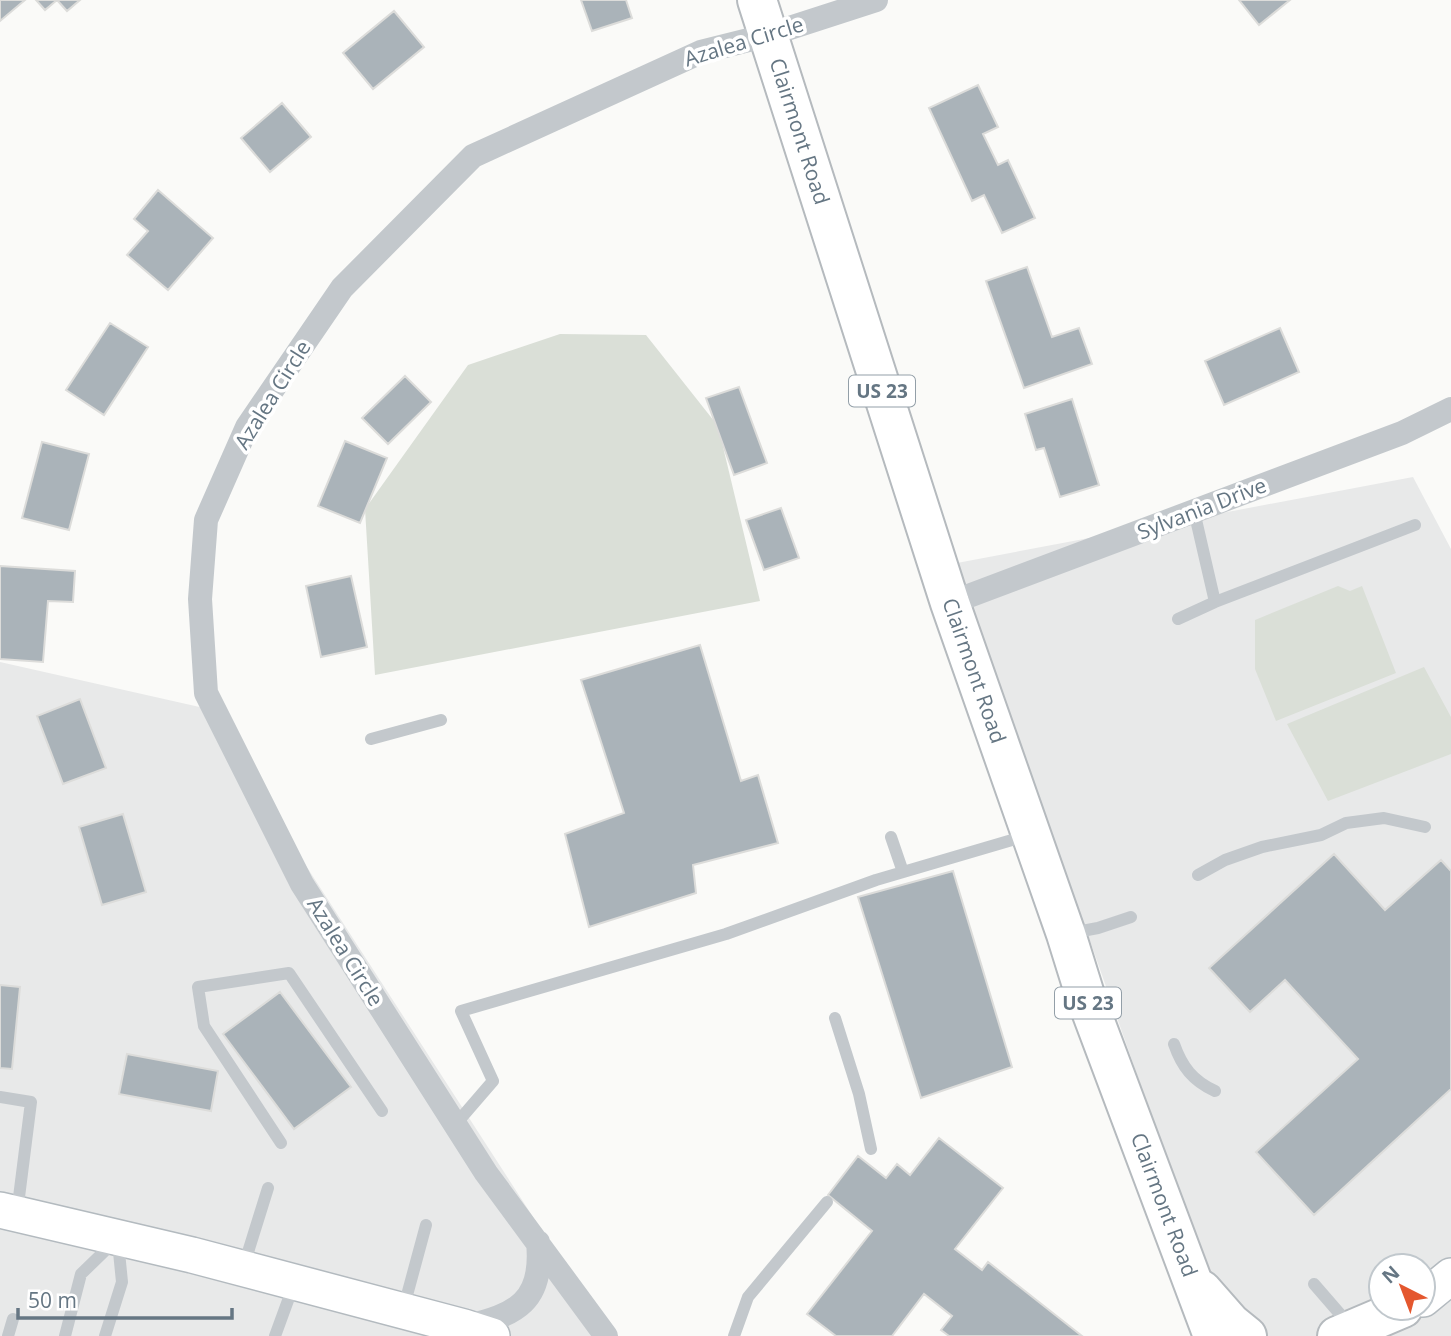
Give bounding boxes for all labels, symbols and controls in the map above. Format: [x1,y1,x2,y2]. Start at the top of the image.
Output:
street label: Azalea Circle [681,10,807,72]
street label: Clairmont Road [763,54,837,208]
street label: Azalea Circle [228,335,317,454]
road number: US 23 [849,376,915,406]
street label: Sylvania Drive [1133,471,1270,546]
street label: Clairmont Road [936,594,1013,747]
street label: Azalea Circle [301,892,390,1011]
road number: US 23 [1055,987,1121,1018]
street label: Clairmont Road [1125,1128,1205,1281]
north arrow [1367,1252,1437,1322]
text: N [1376,1260,1405,1289]
scale bar [18,1276,231,1320]
text: 50 m [28,1286,77,1314]

